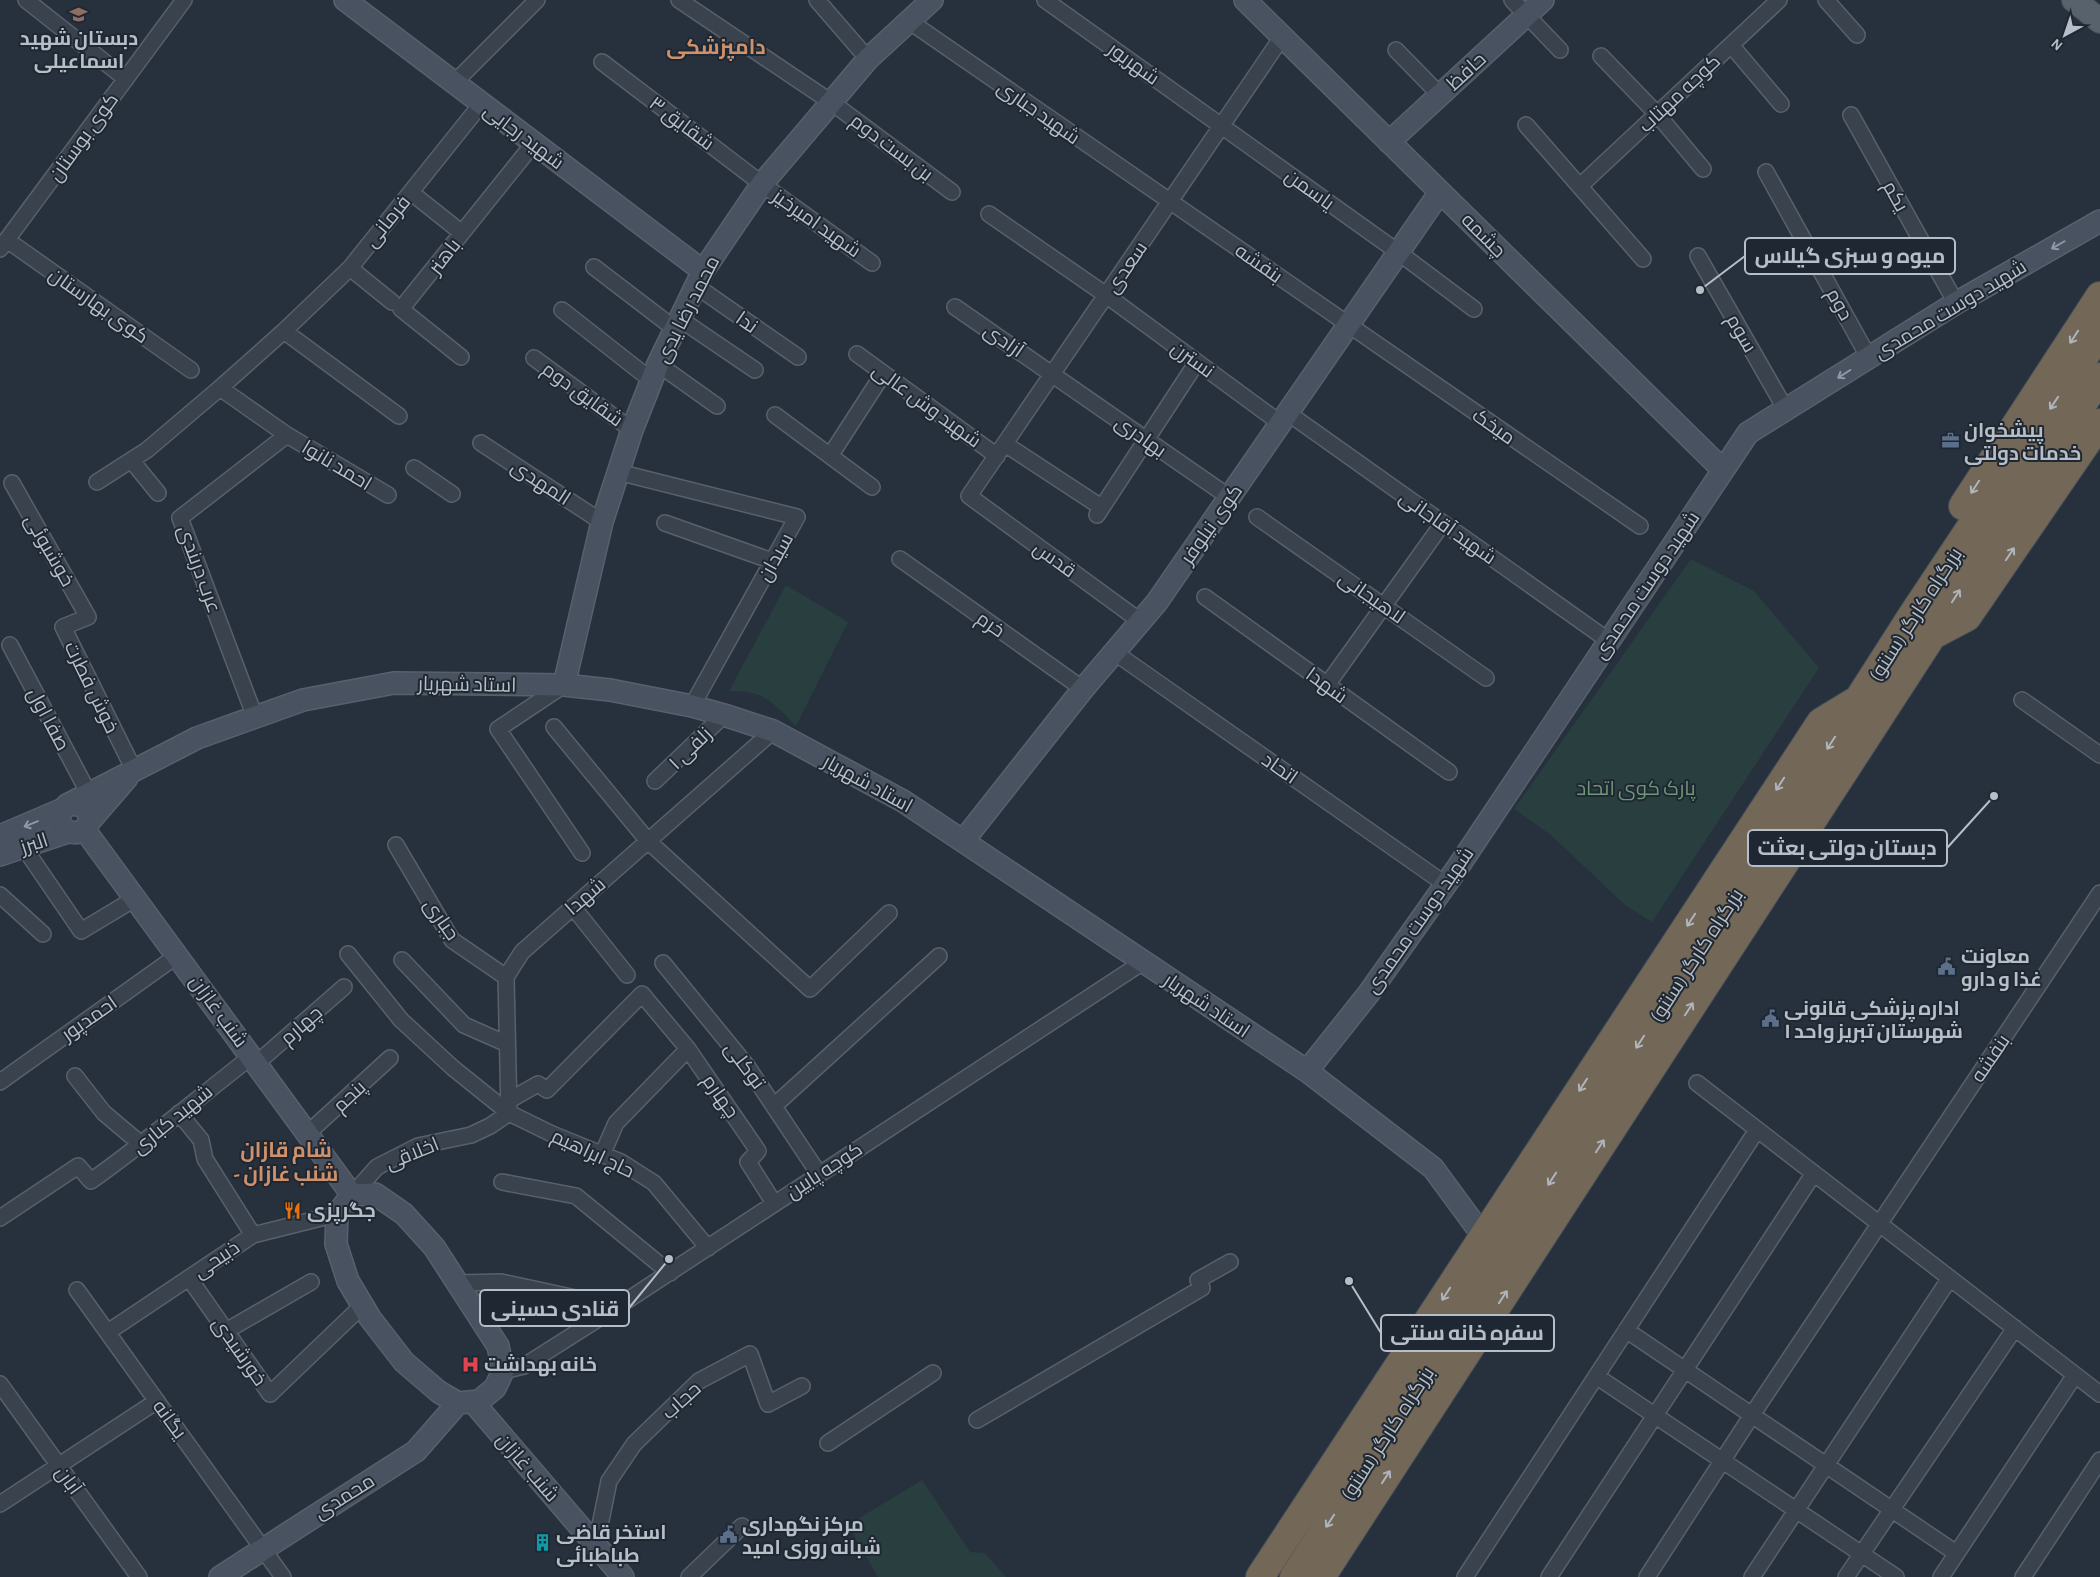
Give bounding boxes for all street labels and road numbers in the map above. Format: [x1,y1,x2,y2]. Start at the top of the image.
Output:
street label: شهریور [1102,38,1163,91]
street label: حافظ [1443,49,1490,94]
street label: کوچه مهتاب [1635,51,1726,138]
street label: شهید جباری [992,77,1083,150]
street label: کوی بوستان [45,90,124,187]
street label: شقایق ۳ [644,93,717,156]
street label: شهید رجایی [478,100,567,175]
street label: بن بست دوم [844,110,937,188]
street label: یاسمن [1280,165,1338,216]
street label: یکم [1876,178,1912,217]
street label: شهید امیرخیز [767,186,864,263]
street label: فرمانی [361,192,416,252]
street label: چشمه [1456,210,1509,263]
street label: باهنر [424,235,465,280]
street label: سعدی [1102,238,1153,298]
street label: بنفشه [1231,240,1286,287]
street label: محمد رضا یدی [652,253,725,367]
street label: شهید دوست محمدی [1871,257,2031,365]
street label: کوی بهارستان [44,264,152,349]
street label: دوم [1820,285,1856,325]
street label: ندا [732,308,761,337]
street label: سوم [1720,311,1760,358]
street label: آزادی [979,318,1029,364]
street label: نسترن [1166,338,1218,384]
street label: شقایق دوم [536,359,627,433]
street label: شهید وش عالی [867,360,984,453]
street label: میخک [1468,405,1518,449]
street label: بهادری [1110,412,1170,463]
street label: احمد نانوا [298,437,375,495]
street label: المهدی [506,456,574,511]
street label: کوی نیلوفر [1177,481,1248,570]
street label: شهید آقاجانی [1394,486,1501,570]
street label: شهید دوست محمدی [1590,508,1705,664]
street label: خوشبوئی [19,511,78,591]
street label: عرب دربندی [172,523,224,617]
street label: سیدان [755,530,799,586]
street label: قدس [1028,538,1079,583]
street label: بزرگراه کارگر (سنتو) [1865,544,1967,685]
street label: لاهیجانی [1334,568,1408,629]
street label: خرم [971,608,1008,644]
street label: خوش فطرت [59,639,122,737]
street label: شهدا [1301,664,1351,709]
street label: استاد شهریار [416,674,517,698]
street label: صفا اول [22,685,73,755]
street label: زلفی ۱ [666,724,717,775]
street label: اتحاد [1258,750,1301,788]
street label: استاد شهریار [818,751,916,818]
street label: البرز [17,830,51,859]
street label: شهید دوست محمدی [1362,844,1479,998]
street label: شهدا [562,874,611,921]
street label: بزرگراه کارگر (سنتو) [1646,885,1748,1026]
street label: جباری [418,895,463,945]
street label: استاد شهریار [1158,969,1253,1043]
street label: شنب غازان [184,972,251,1053]
street label: احمدپور [57,993,122,1047]
street label: چهارم [277,1002,328,1051]
street label: بنفشه [1968,1031,2014,1086]
street label: توکلی [719,1038,769,1095]
street label: چهارم [696,1071,742,1124]
street label: پنجم [330,1077,372,1119]
street label: شهید کباری [129,1081,218,1160]
street label: حاج ابراهیم [547,1126,637,1184]
street label: اخلاقی [383,1134,443,1175]
street label: کوچه پایین [783,1139,867,1204]
street label: ذبیحی [190,1237,244,1284]
street label: خورشیدی [207,1313,270,1391]
street label: بزرگراه کارگر (سنتو) [1337,1363,1439,1504]
street label: حجاب [658,1378,705,1423]
street label: یگانه [149,1397,190,1443]
street label: شنب غازان [491,1429,562,1507]
street label: آبان [50,1461,87,1500]
street label: محمدی [311,1471,379,1525]

